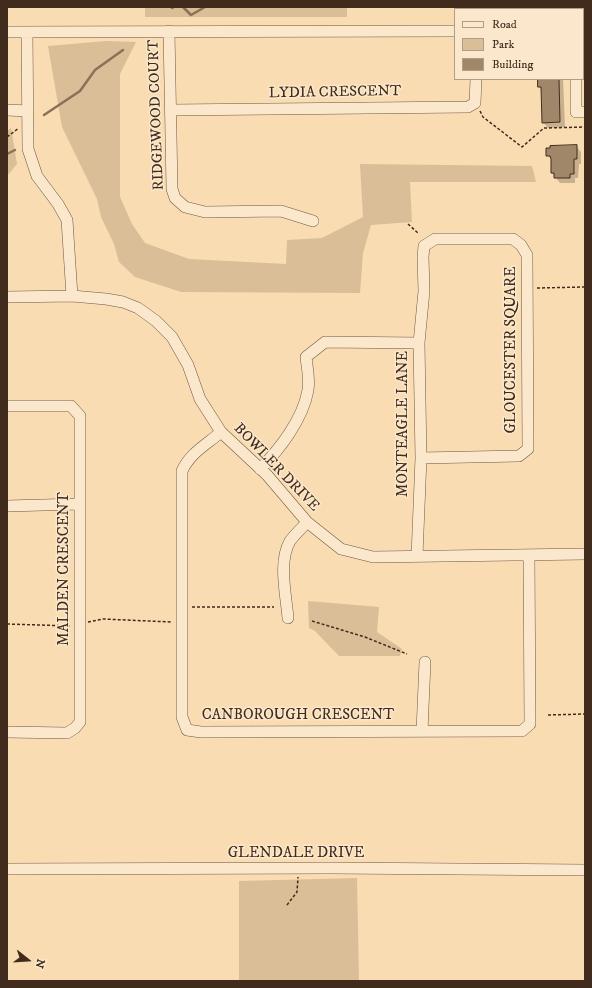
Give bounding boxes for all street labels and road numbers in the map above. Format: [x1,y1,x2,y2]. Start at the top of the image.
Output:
street label: RIDGEWOOD COURT [145,39,169,191]
street label: LYDIA CRESCENT [268,83,402,103]
street label: GLOUCESTER SQUARE [503,266,521,434]
street label: MONTEAGLE LANE [395,351,413,497]
street label: BOWLER DRIVE [229,420,323,516]
street label: MALDEN CRESCENT [56,492,74,646]
street label: CANBOROUGH CRESCENT [202,707,394,725]
street label: GLENDALE DRIVE [228,845,364,863]

